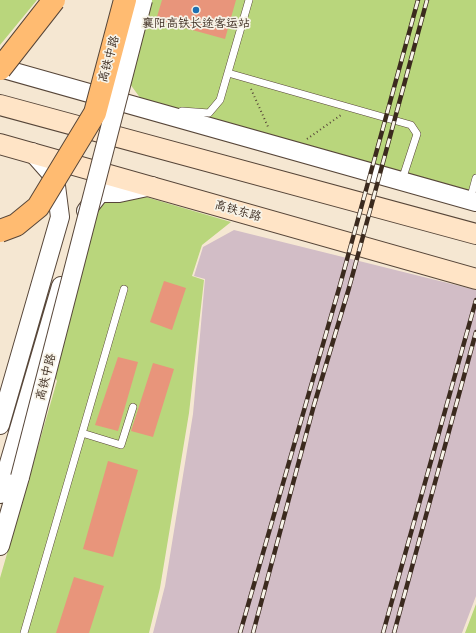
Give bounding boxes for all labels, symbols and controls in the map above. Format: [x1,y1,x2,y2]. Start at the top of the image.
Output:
marker: 襄阳高铁长途客运站 [191,5,201,15]
place label: 襄阳高铁长途客运站 [142,17,250,31]
street label: 高铁中路 [96,34,122,84]
street label: 高铁东路 [213,197,263,225]
street label: 高铁中路 [33,352,59,402]

